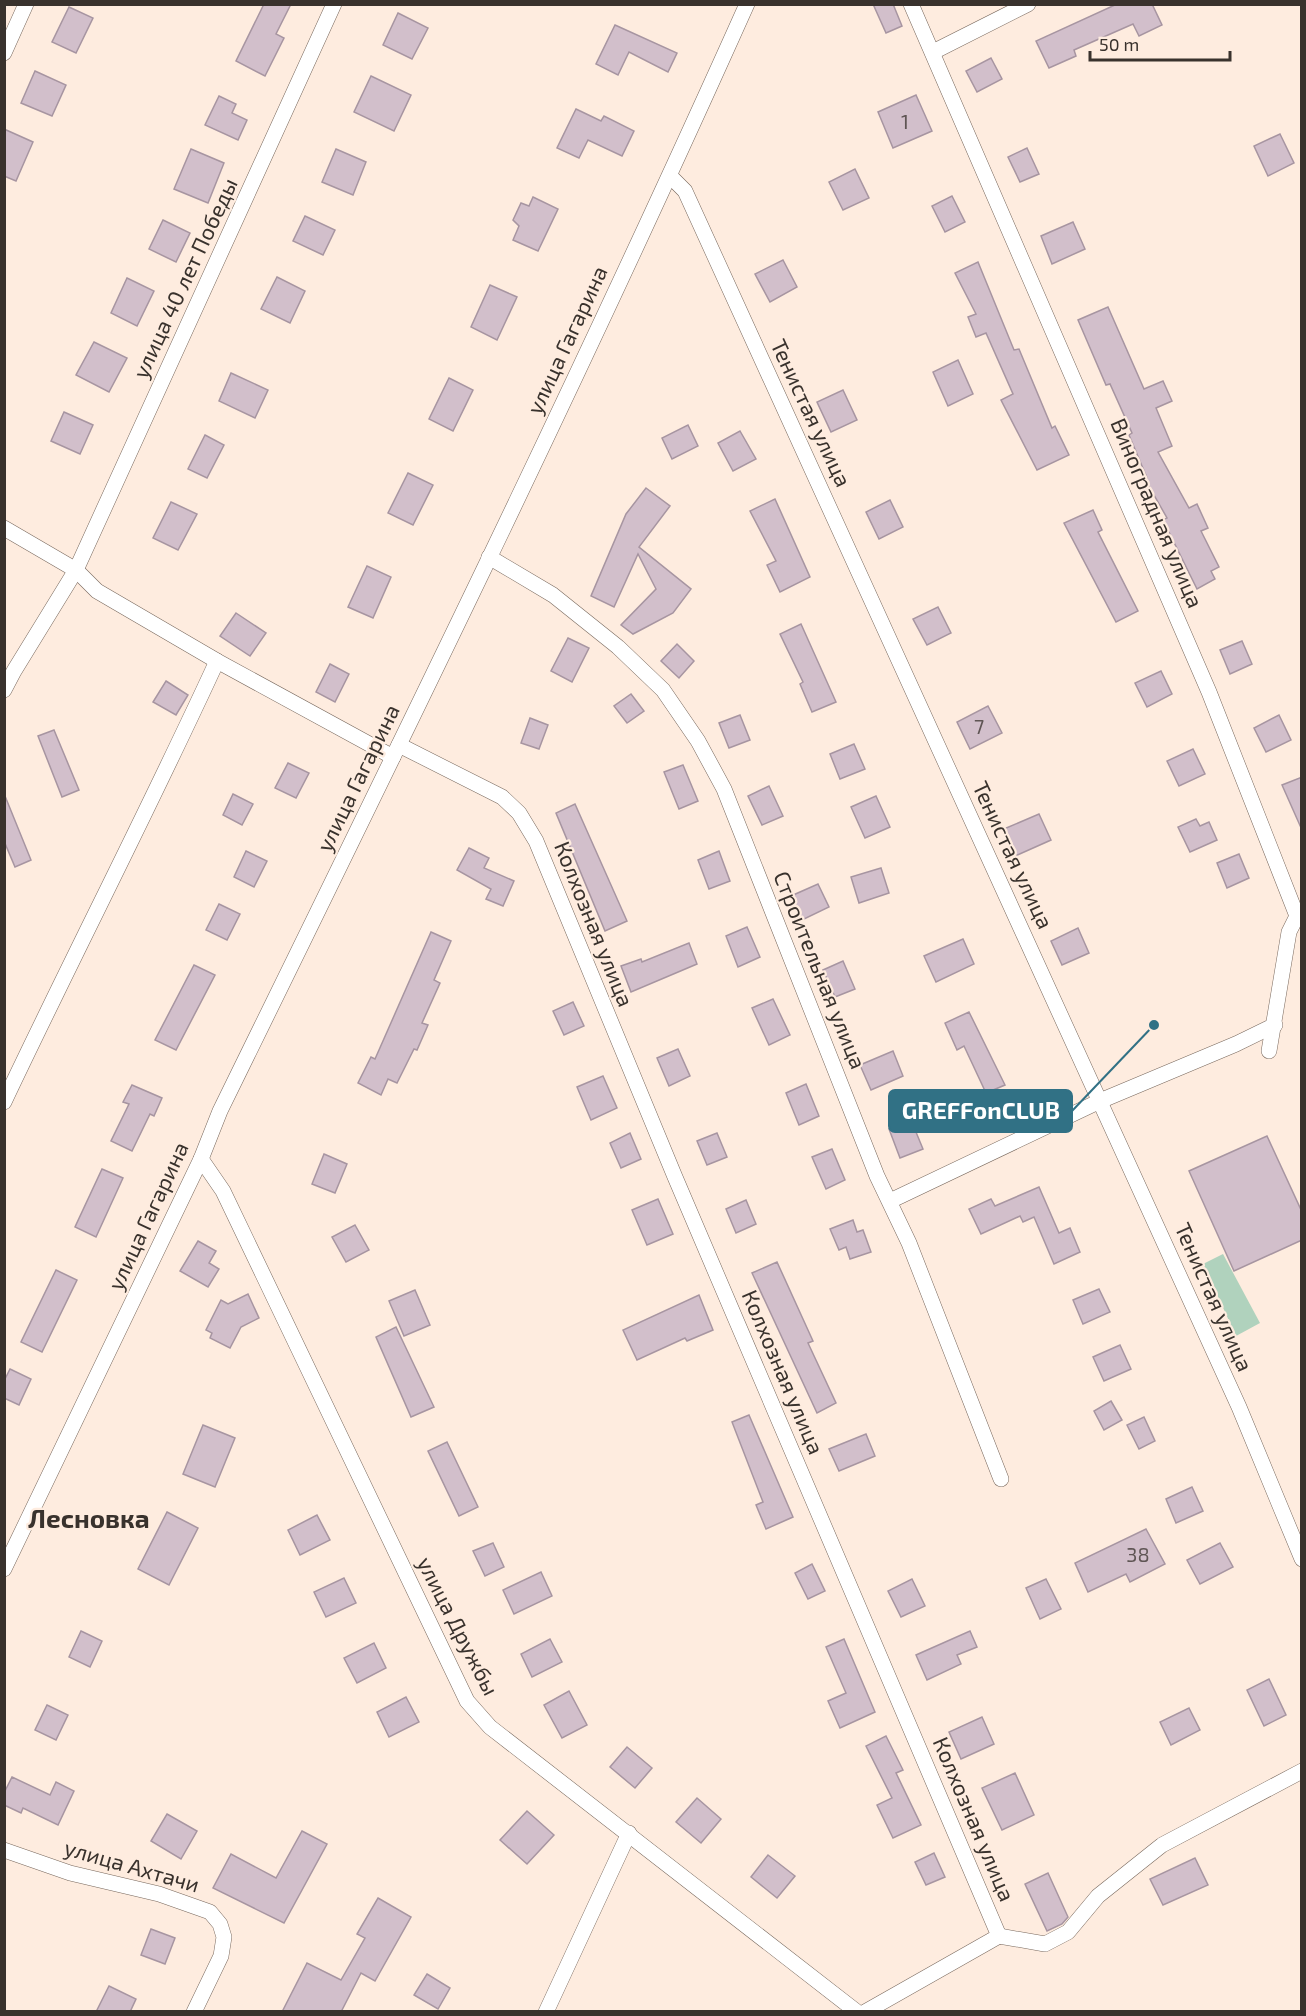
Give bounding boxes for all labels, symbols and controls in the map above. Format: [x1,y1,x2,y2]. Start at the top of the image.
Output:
scale bar [1090,24,1230,62]
text: 50 m [1099,33,1139,55]
house number: 1 [901,109,909,133]
street label: улица 40 лет Победы [126,173,243,382]
street label: улица Гагарина [520,261,613,418]
street label: Тенистая улица [765,335,857,491]
street label: Виноградная улица [1105,414,1210,612]
street label: улица Гагарина [310,700,405,856]
house number: 7 [974,714,984,738]
street label: Тенистая улица [967,777,1059,933]
street label: Колхозная улица [549,837,640,1010]
street label: Строительная улица [768,867,873,1073]
callout: GREFFonCLUB [889,1090,1072,1132]
text: GREFFonCLUB [902,1095,1060,1124]
street label: улица Гагарина [101,1137,194,1294]
street label: Тенистая улица [1170,1218,1259,1375]
street label: Колхозная улица [737,1286,830,1458]
district label: Лесновка [28,1502,150,1533]
house number: 38 [1126,1542,1150,1566]
street label: улица Дружбы [412,1552,505,1700]
street label: Колхозная улица [928,1733,1021,1905]
street label: улица Ахтачи [61,1833,203,1898]

